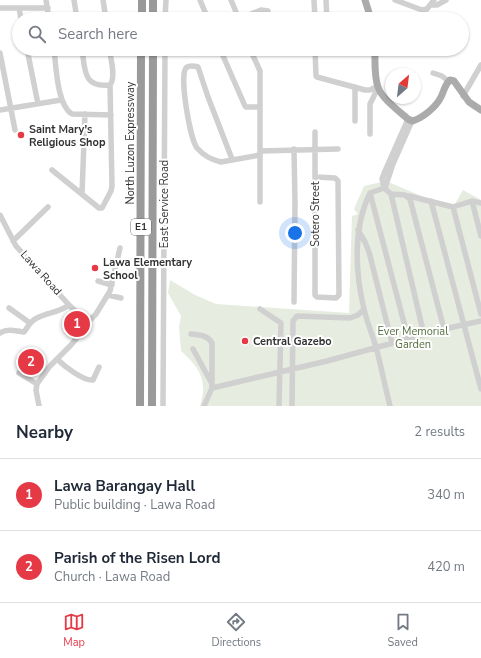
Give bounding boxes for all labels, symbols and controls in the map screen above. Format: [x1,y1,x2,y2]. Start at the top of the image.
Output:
search box [12,12,469,56]
icon: search [26,23,48,45]
text: Search here [58,24,138,44]
north arrow [385,68,421,104]
street label: North Luzon Expressway [123,81,138,204]
place label: Saint Mary's Religious Shop [29,122,106,150]
marker: Saint Mary's Religious Shop [16,130,26,140]
street label: East Service Road [157,160,172,248]
street label: Sotero Street [308,181,323,247]
road number: E1 [131,219,151,235]
your location [285,223,305,243]
street label: Lawa Road [17,247,65,299]
place label: Lawa Elementary School [103,255,192,283]
marker: Lawa Elementary School [90,263,100,273]
pin: 1 [64,309,90,339]
park label: Ever Memorial Garden [378,324,449,352]
place label: Central Gazebo [253,334,332,349]
marker: Central Gazebo [240,336,250,346]
pin: 2 [18,347,44,377]
text: Nearby [16,421,73,444]
text: 2 results [414,423,465,441]
text: Lawa Barangay Hall [54,476,195,496]
text: 1 [25,486,33,504]
text: 340 m [427,486,465,504]
text: Public building · Lawa Road [54,496,215,514]
text: Parish of the Risen Lord [54,548,220,568]
text: 2 [25,558,33,576]
text: 420 m [427,558,465,576]
text: Church · Lawa Road [54,568,170,586]
tab: Map [63,611,85,650]
tab: Directions [211,611,261,650]
tab: Saved [387,611,418,650]

